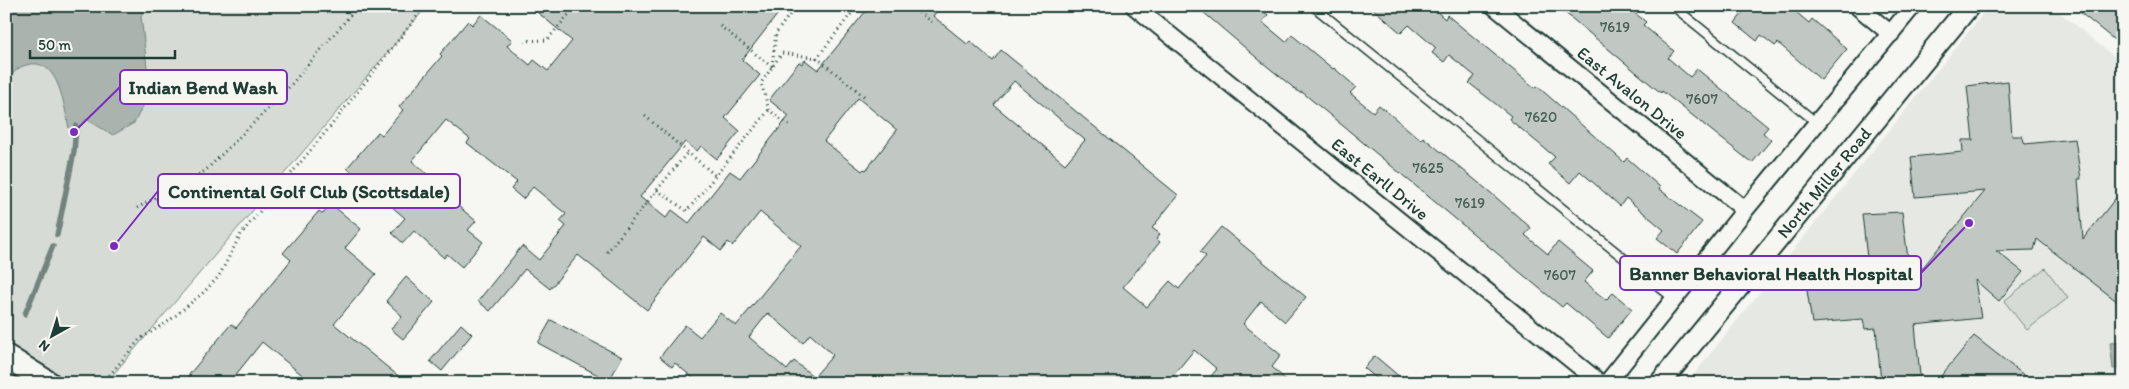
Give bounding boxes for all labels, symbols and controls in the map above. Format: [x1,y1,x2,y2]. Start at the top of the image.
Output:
house number: 7619 [1600,18,1630,36]
scale bar [30,28,175,60]
text: 50 m [38,36,71,54]
street label: East Avalon Drive [1573,42,1691,144]
callout: Indian Bend Wash [120,70,287,104]
text: Indian Bend Wash [129,76,278,99]
house number: 7607 [1686,90,1719,108]
house number: 7620 [1525,108,1557,126]
street label: North Miller Road [1772,123,1876,243]
street label: East Earll Drive [1327,133,1433,225]
house number: 7625 [1412,159,1444,177]
callout: Continental Golf Club (Scottsdale) [158,174,460,208]
text: Continental Golf Club (Scottsdale) [168,180,450,203]
house number: 7619 [1455,194,1485,212]
callout: Banner Behavioral Health Hospital [1620,256,1921,290]
text: Banner Behavioral Health Hospital [1629,262,1913,285]
house number: 7607 [1544,266,1577,284]
north arrow [28,312,78,362]
text: N [35,336,53,355]

